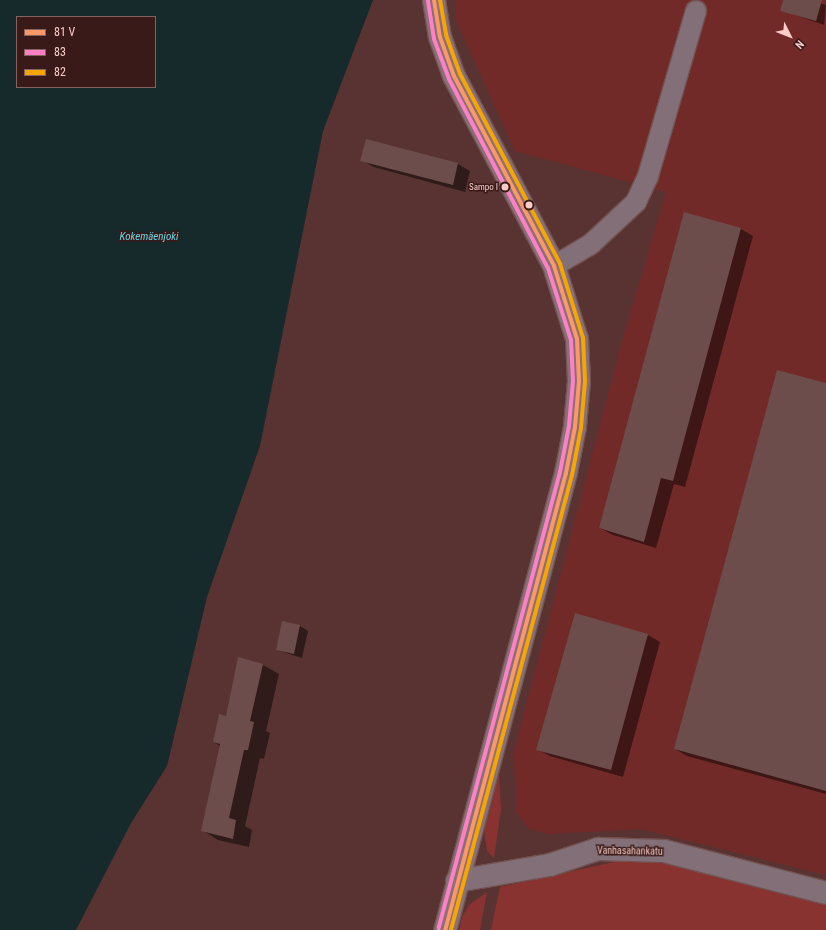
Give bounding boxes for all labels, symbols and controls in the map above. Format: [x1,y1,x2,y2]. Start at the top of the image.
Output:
legend [16,16,156,88]
north arrow [770,16,810,56]
text: 81 V [54,25,75,39]
text: N [792,38,806,51]
text: 83 [54,45,66,59]
text: 82 [54,65,66,79]
place label: Sampo I [469,182,498,192]
marker: Sampo I [500,182,510,192]
unlabelled marker [524,200,534,210]
water label: Kokemäenjoki [119,230,179,244]
street label: Vanhasahankatu [597,844,663,858]

